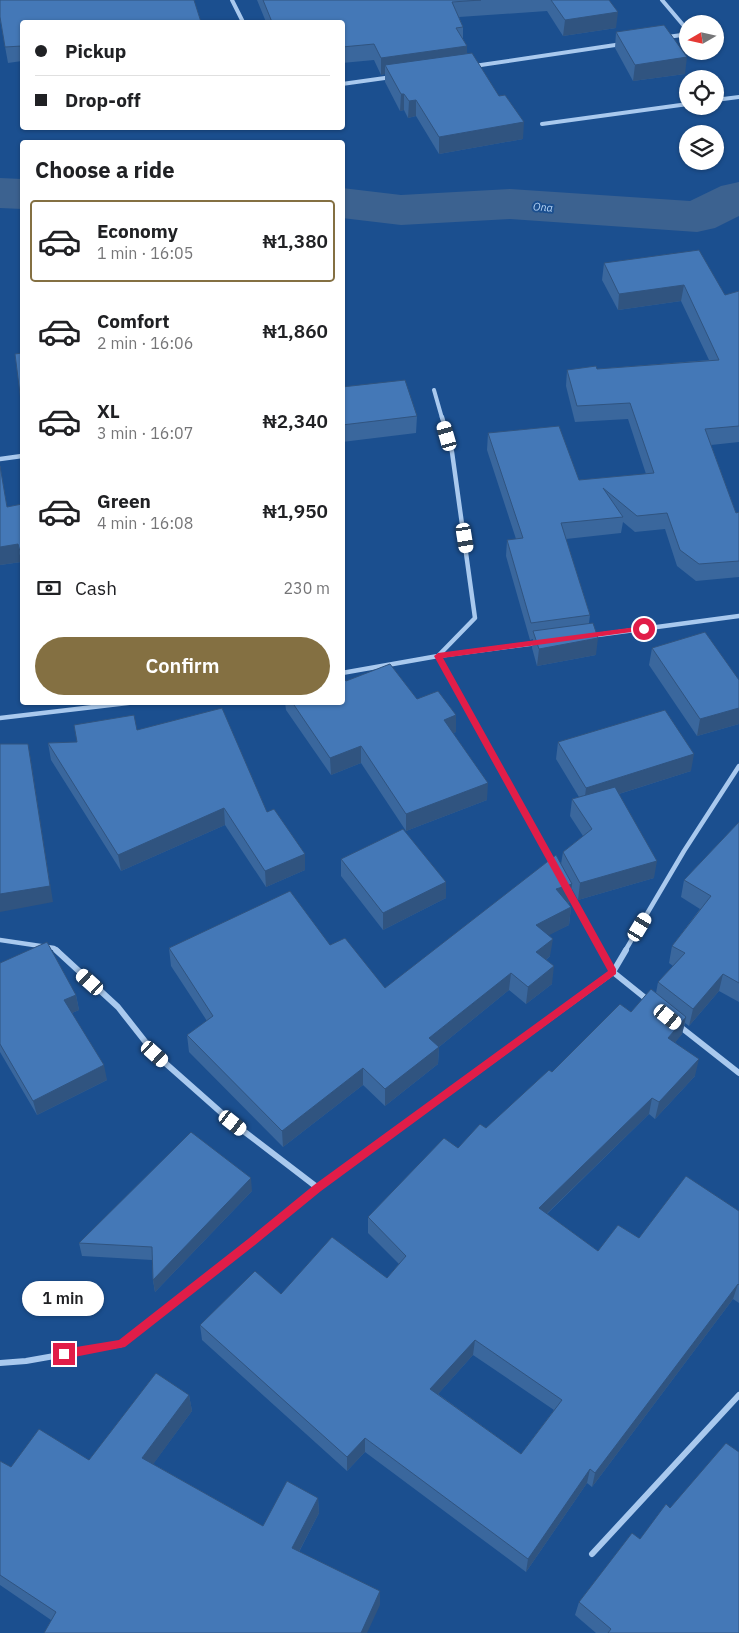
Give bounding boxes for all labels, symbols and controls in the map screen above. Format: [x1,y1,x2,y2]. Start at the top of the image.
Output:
north arrow [679,15,724,60]
map controls [679,15,724,170]
text: Pickup [65,39,126,63]
button: locate [679,70,724,115]
text: Drop-off [65,88,141,112]
button: layers [679,125,724,170]
text: Choose a ride [35,155,175,184]
water label: Ona [532,199,554,215]
icon: car [37,219,82,264]
text: Economy [97,219,178,243]
text: ₦1,380 [262,229,328,253]
text: 1 min · 16:05 [97,243,193,263]
icon: car [37,309,82,354]
text: Comfort [97,309,170,333]
text: ₦1,860 [262,319,328,343]
text: 2 min · 16:06 [97,333,193,353]
icon: car [37,399,82,444]
text: XL [97,399,120,423]
text: ₦2,340 [262,409,328,433]
car [435,420,458,452]
text: 3 min · 16:07 [97,423,193,443]
icon: car [37,489,82,534]
text: Green [97,489,151,513]
text: ₦1,950 [262,499,328,523]
text: 4 min · 16:08 [97,513,193,533]
car [455,522,474,554]
icon: cash [35,574,63,602]
text: Cash [75,576,117,600]
text: 230 m [283,578,330,598]
route start [633,618,655,640]
button: Confirm [35,637,330,695]
car [625,910,654,944]
car [73,966,106,998]
car [651,1002,684,1032]
car [138,1038,171,1070]
car [216,1108,249,1138]
callout: 1 min [23,1282,105,1316]
text: 1 min [42,1288,84,1308]
route end [53,1343,75,1365]

